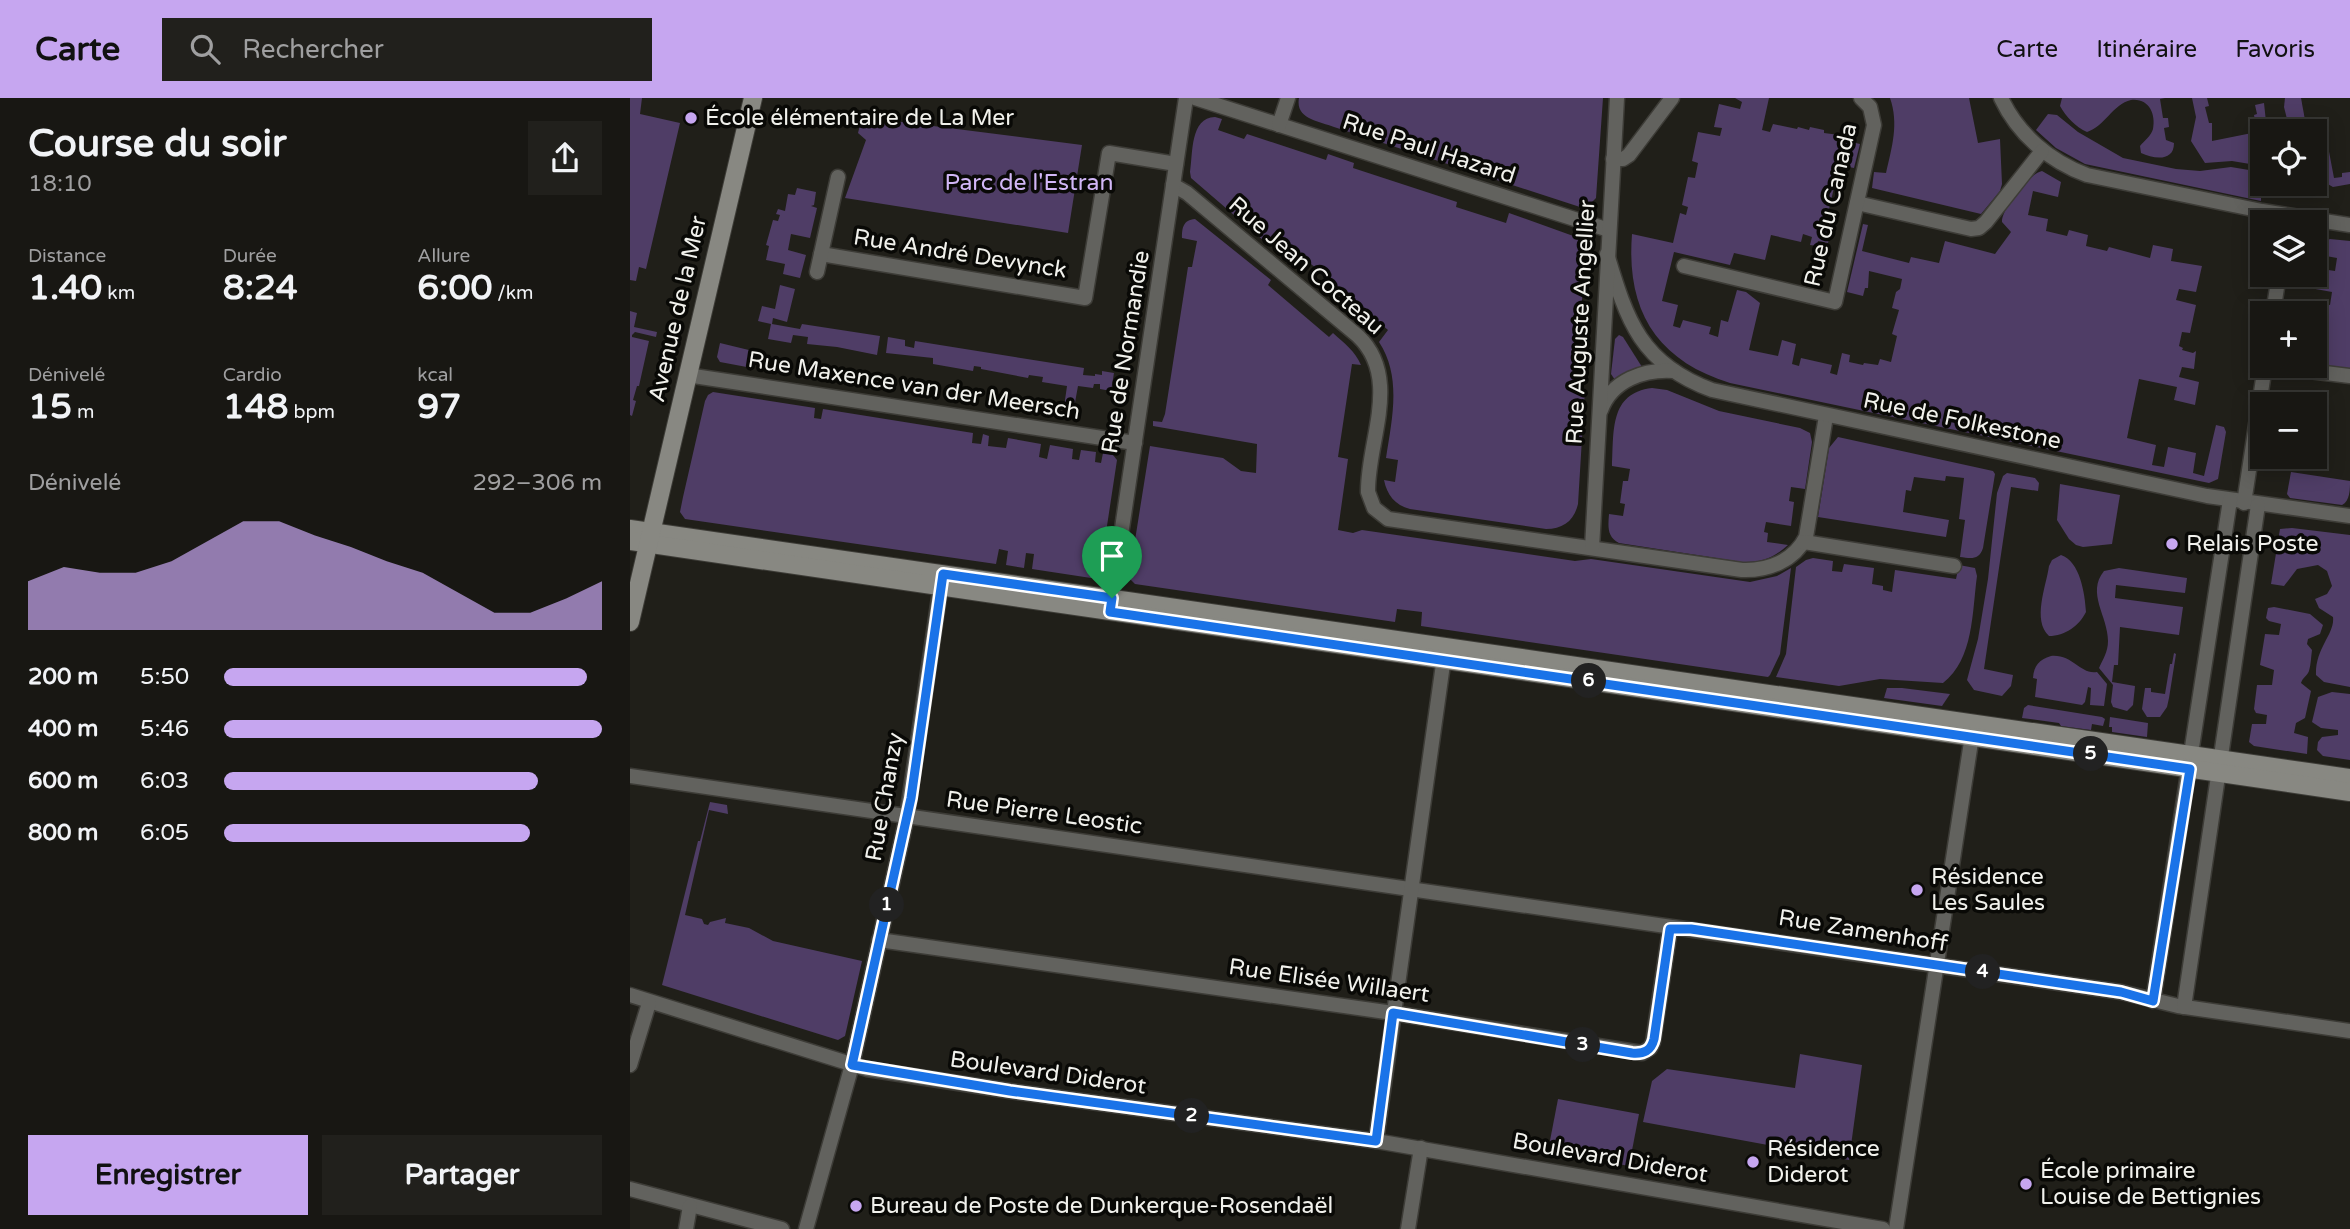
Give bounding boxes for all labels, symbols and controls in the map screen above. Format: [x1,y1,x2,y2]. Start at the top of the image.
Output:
search box [162,18,652,81]
text: Carte [35,30,120,69]
icon: search [186,30,224,68]
text: Rechercher [242,34,384,65]
text: Carte [1996,35,2058,64]
text: Itinéraire [2096,35,2197,64]
text: Favoris [2235,35,2315,64]
place label: École élémentaire de La Mer [705,104,1014,132]
street label: Rue Paul Hazard [1339,108,1519,190]
marker: École élémentaire de La Mer [683,110,699,126]
map controls [2250,119,2327,469]
button: locate [2250,119,2327,196]
street label: Rue du Canada [1799,120,1863,290]
text: Course du soir [28,121,287,167]
button: share [528,121,602,195]
park label: Parc de l'Estran [945,169,1113,197]
text: 18:10 [28,170,92,198]
street label: Rue Jean Cocteau [1223,191,1389,341]
street label: Rue Auguste Angellier [1561,199,1601,445]
button: layers [2250,210,2327,287]
street label: Avenue de la Mer [643,213,713,405]
street label: Rue André Devynck [851,223,1069,285]
text: Distance [28,245,106,267]
text: Durée [223,245,277,267]
text: Allure [417,245,470,267]
street label: Rue de Normandie [1096,249,1156,455]
text: 1.40 [28,267,102,309]
text: 8:24 [223,267,298,309]
text: 6:00 [417,267,492,309]
text: km [102,282,135,304]
text: /km [492,282,534,304]
button: + [2250,301,2327,378]
street label: Rue Maxence van der Meersch [746,346,1082,426]
text: Dénivelé [28,364,105,386]
text: Cardio [223,364,282,386]
text: kcal [417,364,453,386]
text: 15 [28,386,72,428]
text: 148 [223,386,289,428]
text: 97 [417,386,461,428]
street label: Rue de Folkestone [1860,386,2064,456]
button: − [2250,392,2327,469]
text: m [72,401,94,423]
text: bpm [289,401,335,423]
text: Dénivelé [28,469,121,497]
text: 292–306 m [473,469,602,497]
pin [1082,526,1142,598]
place label: Relais Poste [2186,530,2319,558]
marker: Relais Poste [2164,536,2180,552]
icon: arrive [1093,537,1131,575]
text: 200 m [28,663,98,691]
text: 5:50 [140,663,189,691]
pin: 6 [1572,664,1606,698]
text: 6 [1583,669,1594,691]
text: 400 m [28,715,98,743]
text: 5:46 [140,715,189,743]
street label: Rue Chanzy [860,730,910,864]
pin: 5 [2074,736,2108,772]
text: 5 [2085,742,2096,764]
text: 600 m [28,767,98,795]
text: 6:03 [140,767,189,795]
street label: Rue Pierre Leostic [944,785,1144,841]
text: 800 m [28,819,98,847]
text: 6:05 [140,819,189,847]
place label: Résidence Les Saules [1931,863,2045,917]
marker: Résidence Les Saules [1909,882,1925,898]
pin: 1 [870,888,904,922]
text: 1 [881,893,892,915]
street label: Rue Zamenhoff [1776,904,1950,958]
street label: Rue Elisée Willaert [1227,953,1431,1009]
pin: 4 [1966,954,2000,990]
text: 4 [1977,960,1988,982]
pin: 3 [1566,1028,1600,1062]
text: 3 [1577,1033,1588,1055]
street label: Boulevard Diderot [948,1045,1148,1101]
pin: 2 [1174,1098,1210,1134]
text: 2 [1186,1104,1197,1126]
street label: Boulevard Diderot [1510,1127,1710,1189]
button: Enregistrer [28,1135,308,1215]
button: Partager [322,1135,602,1215]
place label: Résidence Diderot [1767,1135,1880,1189]
marker: Résidence Diderot [1745,1154,1761,1170]
place label: École primaire Louise de Bettignies [2040,1157,2261,1211]
marker: École primaire Louise de Bettignies [2018,1176,2034,1192]
place label: Bureau de Poste de Dunkerque-Rosendaël [870,1192,1333,1220]
marker: Bureau de Poste de Dunkerque-Rosendaël [848,1198,864,1214]

